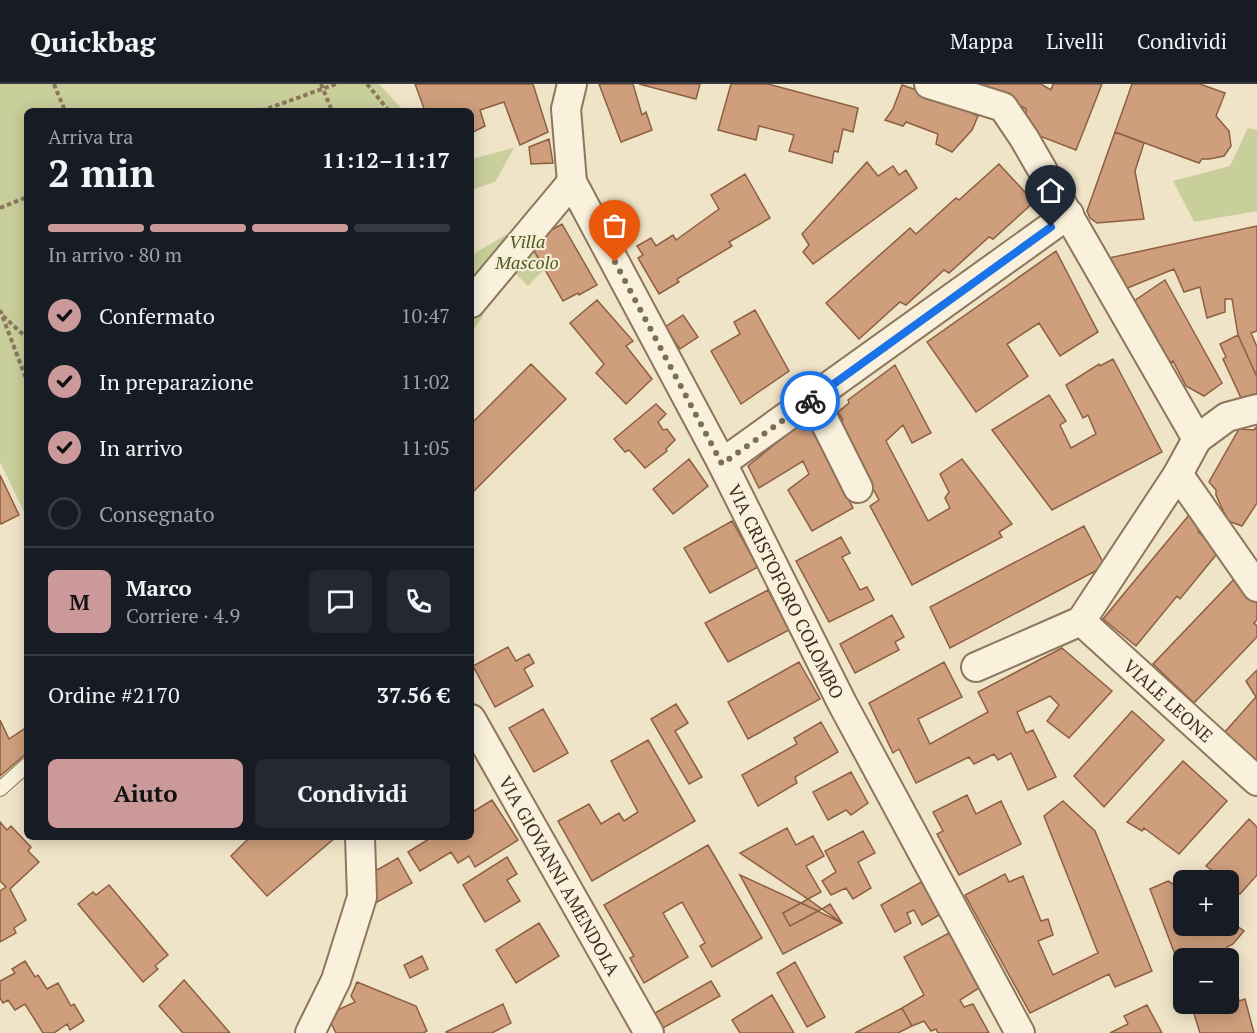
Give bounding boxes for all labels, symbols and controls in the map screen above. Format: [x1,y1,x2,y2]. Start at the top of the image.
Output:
text: Quickbag [30,23,156,60]
text: Mappa [950,27,1013,55]
text: Livelli [1046,27,1104,55]
text: Condividi [1137,27,1227,55]
text: Arriva tra [48,123,133,150]
text: 11:12–11:17 [322,145,450,174]
text: 2 min [48,146,155,198]
pin [1025,165,1076,227]
icon: home [1034,174,1067,207]
pin [589,200,640,262]
icon: bag [598,209,631,242]
park label: Villa Mascolo [494,229,559,274]
text: In arrivo · 80 m [48,241,182,268]
icon: check [48,299,81,332]
text: Confermato [99,301,215,330]
text: 10:47 [401,302,450,329]
icon: check [48,365,81,398]
text: In preparazione [99,367,254,396]
text: 11:02 [401,368,450,395]
courier [780,371,840,431]
icon: bike [794,385,827,418]
icon: check [48,431,81,464]
text: In arrivo [99,433,183,462]
text: 11:05 [401,434,450,461]
street label: VIA CRISTOFORO COLOMBO [722,480,850,703]
text: Consegnato [99,499,215,528]
button: chat [309,570,372,633]
button: phone [387,570,450,633]
text: Marco [126,573,192,602]
text: M [69,587,90,616]
text: Corriere · 4.9 [126,602,240,629]
street label: VIALE LEONE [1118,653,1218,747]
text: Ordine #2170 [48,680,180,709]
text: 37.56 € [377,680,450,709]
button: Aiuto [48,759,243,828]
button: Condividi [255,759,450,828]
street label: VIA GIOVANNI AMENDOLA [494,772,626,980]
map controls [1173,870,1239,1014]
button: + [1173,870,1239,936]
button: − [1173,948,1239,1014]

